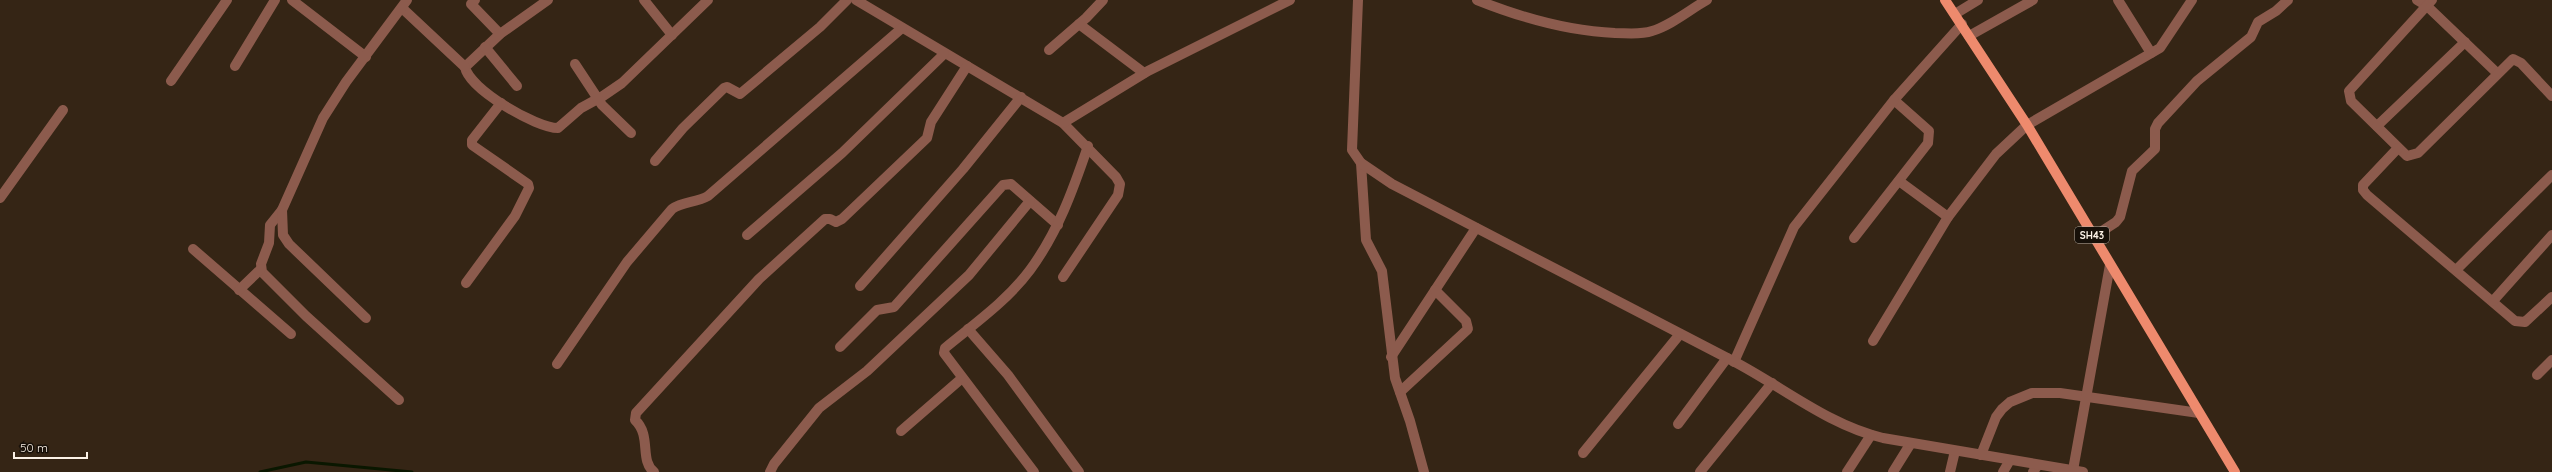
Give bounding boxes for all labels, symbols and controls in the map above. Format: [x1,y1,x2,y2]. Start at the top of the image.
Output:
road number: SH43 [2075,227,2109,243]
scale bar [14,434,87,460]
text: 50 m [20,440,48,455]

